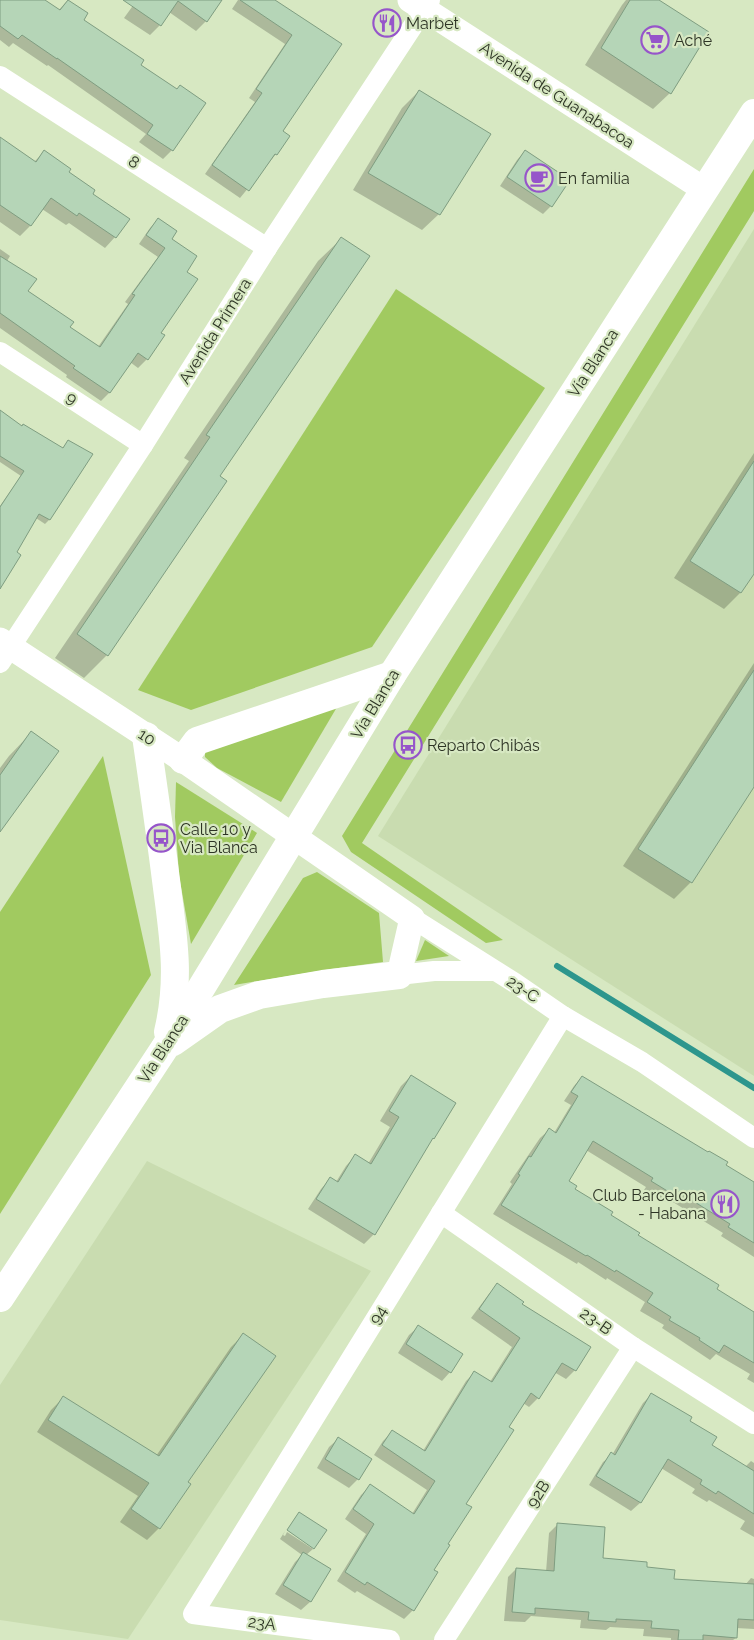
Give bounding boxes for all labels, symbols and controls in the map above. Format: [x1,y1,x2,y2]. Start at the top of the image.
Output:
restaurant icon: Marbet [372,8,402,38]
place label: Marbet [406,14,459,33]
supermarket icon: Aché [640,25,670,55]
place label: Aché [674,31,712,50]
street label: Avenida de Guanabacoa [476,38,638,152]
street label: 8 [125,151,143,173]
cafe icon: En familia [524,163,554,193]
place label: En familia [558,169,630,188]
street label: Avenida Primera [175,275,255,387]
street label: Vía Blanca [564,325,622,401]
street label: 9 [63,387,81,409]
street label: Vía Blanca [347,666,403,742]
street label: 10 [135,725,159,749]
bus stop icon: Reparto Chibás [393,730,423,760]
place label: Reparto Chibás [427,736,540,755]
place label: Calle 10 y Via Blanca [180,820,258,857]
bus stop icon: Calle 10 y Via Blanca [146,823,176,853]
street label: 23-C [503,972,543,1006]
street label: Vía Blanca [134,1011,192,1087]
place label: Club Barcelona - Habana [592,1186,706,1223]
restaurant icon: Club Barcelona - Habana [710,1189,740,1219]
street label: 94 [365,1302,391,1328]
street label: 23-B [577,1303,615,1339]
street label: 92B [522,1477,554,1511]
street label: 23A [247,1612,277,1634]

